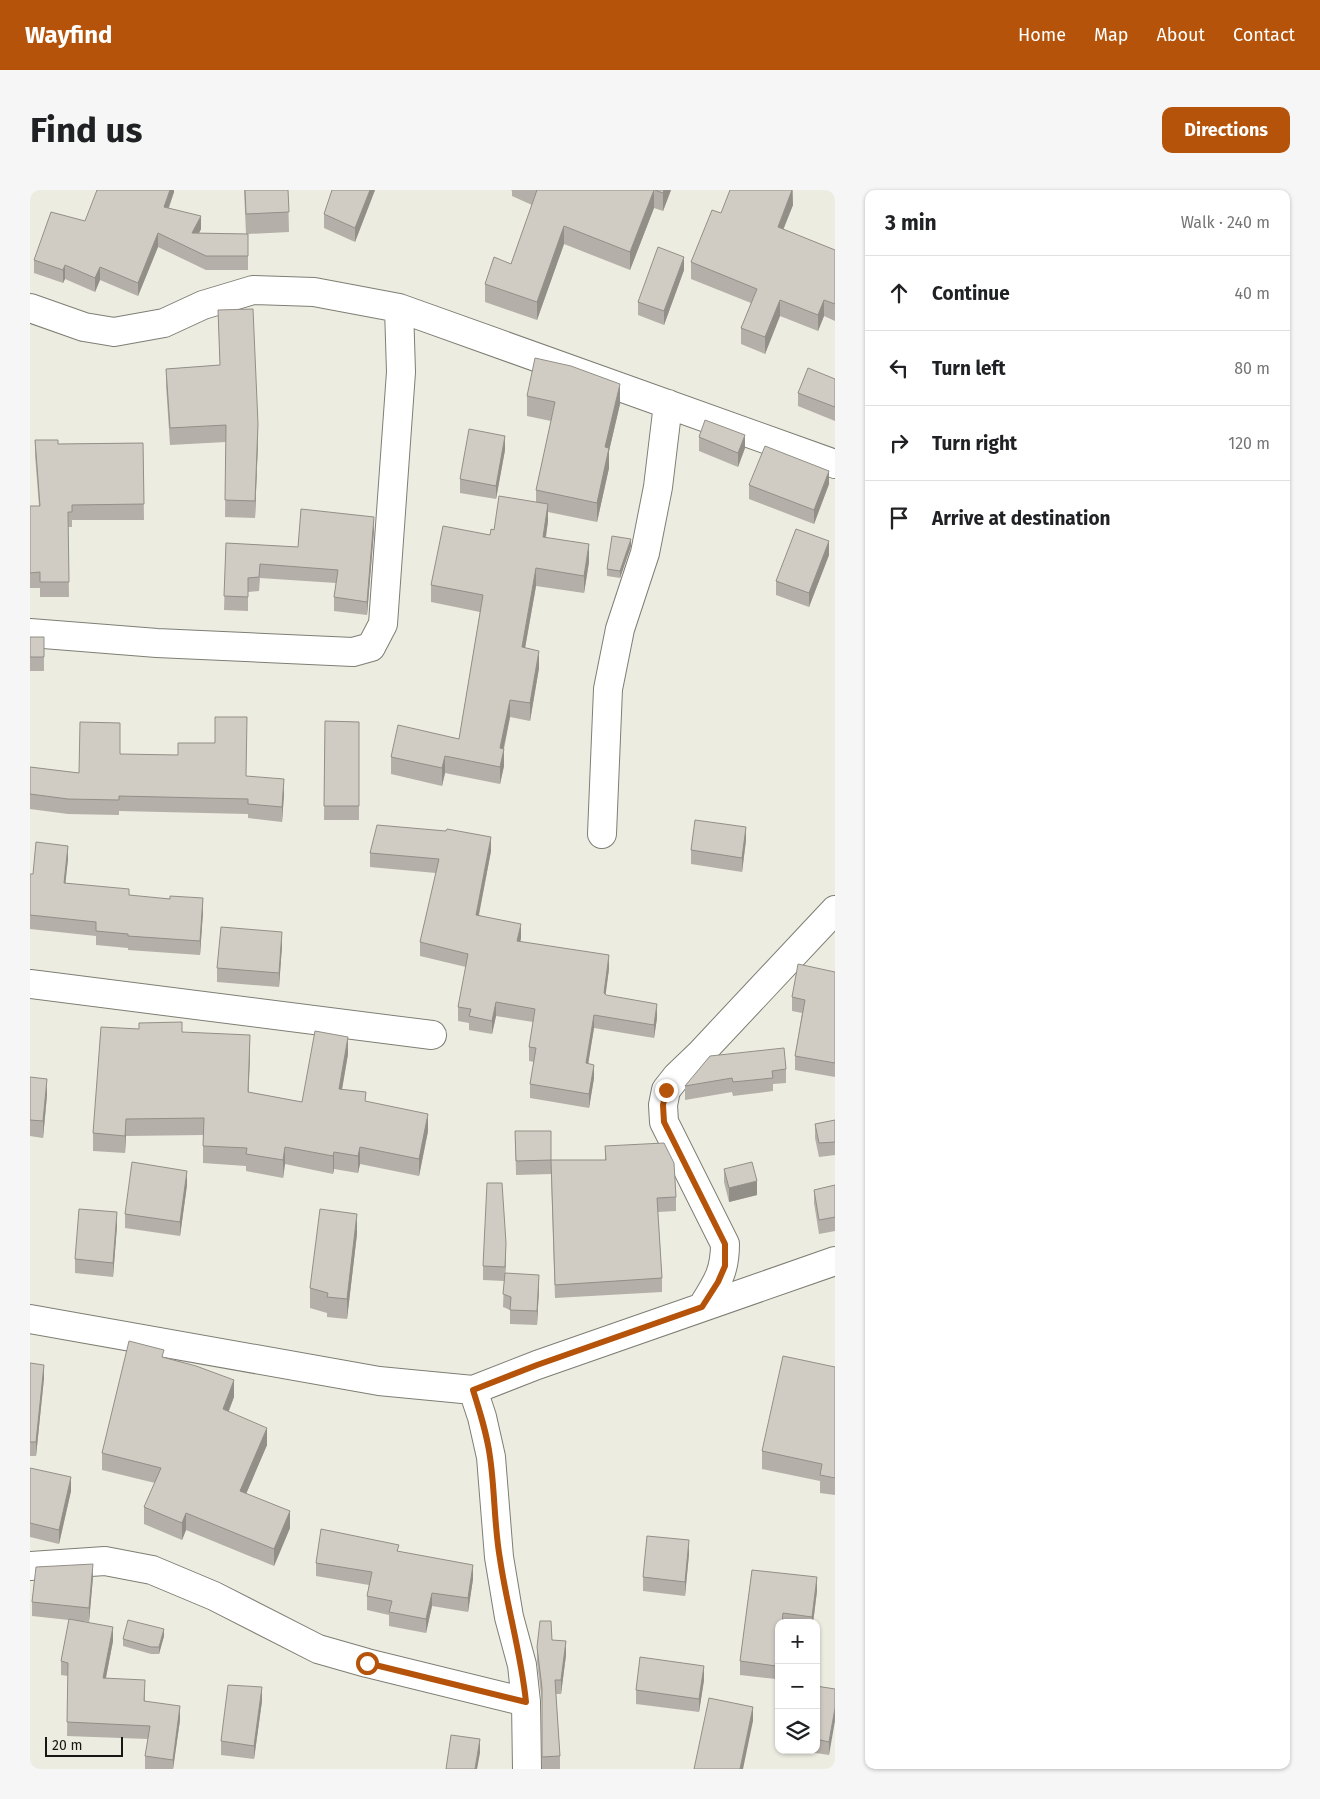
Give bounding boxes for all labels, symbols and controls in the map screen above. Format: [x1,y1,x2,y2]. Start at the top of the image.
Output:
text: Wayfind [25,21,112,49]
text: Home [1018,24,1066,46]
text: Map [1094,24,1128,46]
text: About [1156,24,1205,46]
text: Contact [1233,24,1295,46]
button: Directions [1162,107,1290,153]
text: Find us [30,109,142,151]
text: 3 min [885,210,937,236]
text: Walk · 240 m [1181,213,1270,232]
icon: ahead [885,279,913,307]
text: Continue [932,282,1010,305]
text: 40 m [1235,284,1270,303]
icon: left [885,354,913,382]
text: Turn left [932,357,1006,380]
text: 80 m [1234,359,1270,378]
icon: right [885,429,913,457]
text: Turn right [932,432,1017,455]
text: 120 m [1228,434,1270,453]
icon: arrive [885,504,913,532]
text: Arrive at destination [932,507,1111,530]
route end [655,1079,678,1102]
map controls [775,1619,820,1754]
button: + [775,1619,820,1664]
route start [356,1652,379,1675]
button: − [775,1664,820,1709]
button: layers [775,1709,820,1754]
scale bar [45,1734,122,1757]
text: 20 m [52,1737,82,1754]

